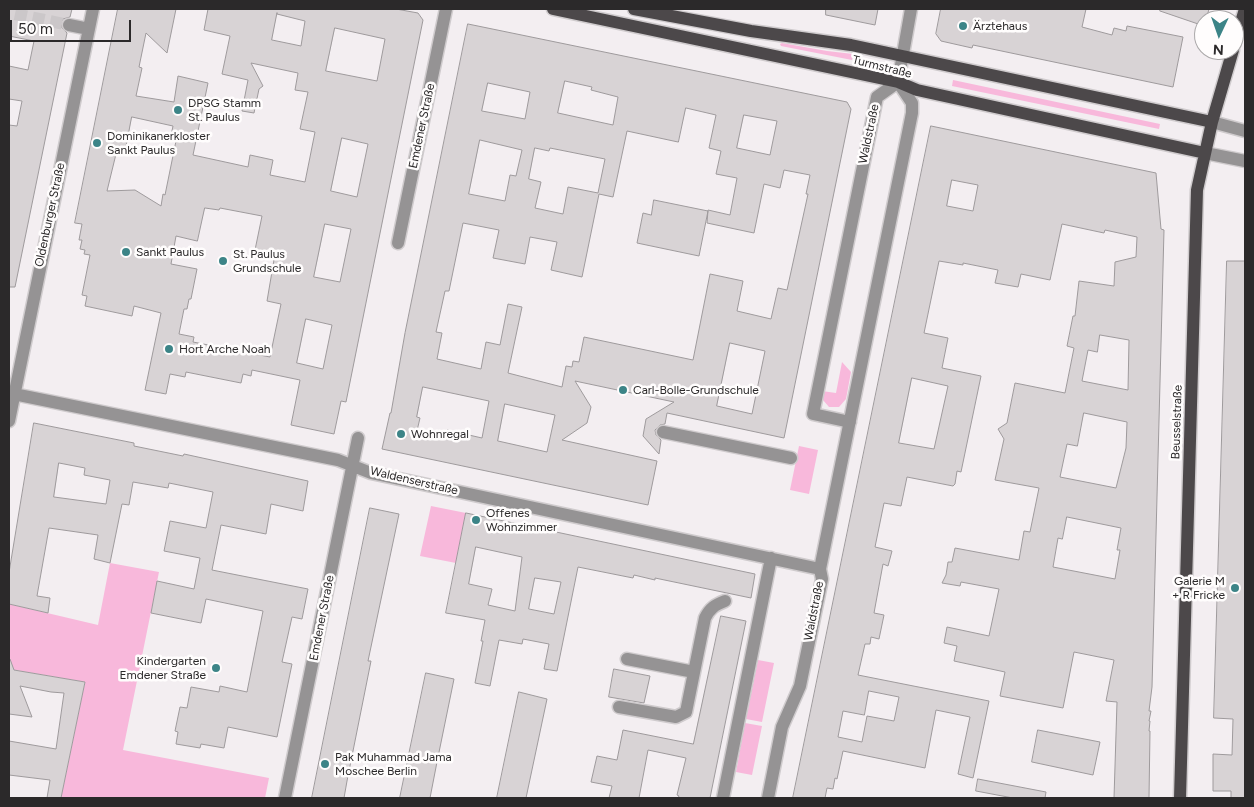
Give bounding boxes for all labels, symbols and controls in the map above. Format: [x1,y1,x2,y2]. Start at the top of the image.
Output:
scale bar [12,10,134,42]
north arrow [1194,10,1244,60]
place label: Ärztehaus [973,19,1027,33]
text: 50 m [18,20,53,38]
marker: Ärztehaus [957,20,969,32]
text: N [1212,41,1224,58]
street label: Turmstraße [851,53,913,81]
street label: Emdener Straße [406,82,438,170]
place label: DPSG Stamm St. Paulus [188,96,261,124]
street label: Waldstraße [856,103,882,165]
marker: DPSG Stamm St. Paulus [172,104,184,116]
place label: Dominikanerkloster Sankt Paulus [107,129,210,157]
marker: Dominikanerkloster Sankt Paulus [91,137,103,149]
street label: Oldenburger Straße [32,162,68,268]
place label: Sankt Paulus [136,245,204,259]
marker: Sankt Paulus [120,246,132,258]
place label: St. Paulus Grundschule [233,247,301,275]
marker: St. Paulus Grundschule [217,255,229,267]
place label: Hort Arche Noah [179,342,270,356]
marker: Hort Arche Noah [163,343,175,355]
place label: Carl-Bolle-Grundschule [633,383,759,397]
marker: Carl-Bolle-Grundschule [617,384,629,396]
street label: Beusselstraße [1169,384,1185,460]
place label: Wohnregal [411,427,469,441]
marker: Wohnregal [395,428,407,440]
street label: Waldenserstraße [369,464,459,498]
place label: Offenes Wohnzimmer [486,506,557,534]
marker: Offenes Wohnzimmer [470,514,482,526]
street label: Emdener Straße [307,574,337,662]
place label: Galerie M + R Fricke [1172,574,1225,602]
street label: Waldstraße [801,580,827,642]
marker: Galerie M + R Fricke [1229,582,1241,594]
place label: Kindergarten Emdener Straße [119,654,206,682]
marker: Kindergarten Emdener Straße [210,662,222,674]
place label: Pak Muhammad Jama Moschee Berlin [335,750,452,778]
marker: Pak Muhammad Jama Moschee Berlin [319,758,331,770]

